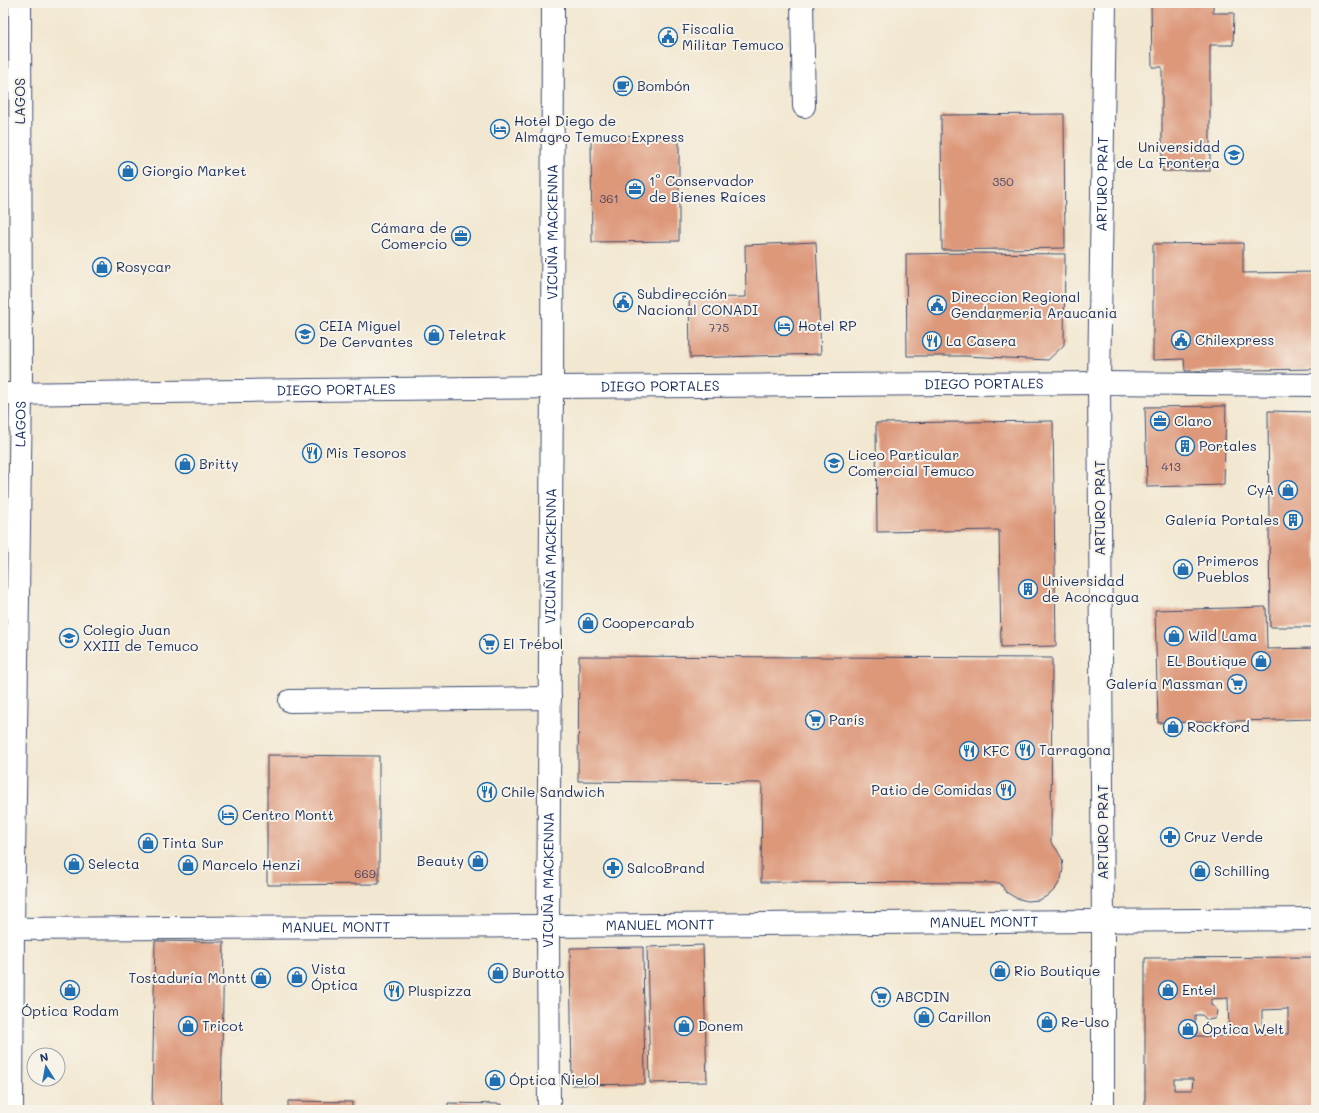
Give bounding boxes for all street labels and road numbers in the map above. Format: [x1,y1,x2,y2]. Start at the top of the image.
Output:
street label: LAGOS [10,78,29,124]
street label: ARTURO PRAT [1091,136,1112,232]
street label: VICUÑA MACKENNA [542,164,562,300]
street label: DIEGO PORTALES [924,373,1044,393]
street label: DIEGO PORTALES [600,376,720,396]
street label: DIEGO PORTALES [276,379,396,400]
street label: LAGOS [10,401,30,447]
street label: ARTURO PRAT [1090,460,1109,556]
street label: VICUÑA MACKENNA [540,488,560,624]
street label: ARTURO PRAT [1093,784,1112,880]
street label: VICUÑA MACKENNA [538,812,558,948]
street label: MANUEL MONTT [930,912,1039,932]
street label: MANUEL MONTT [606,914,715,934]
street label: MANUEL MONTT [282,917,391,936]

